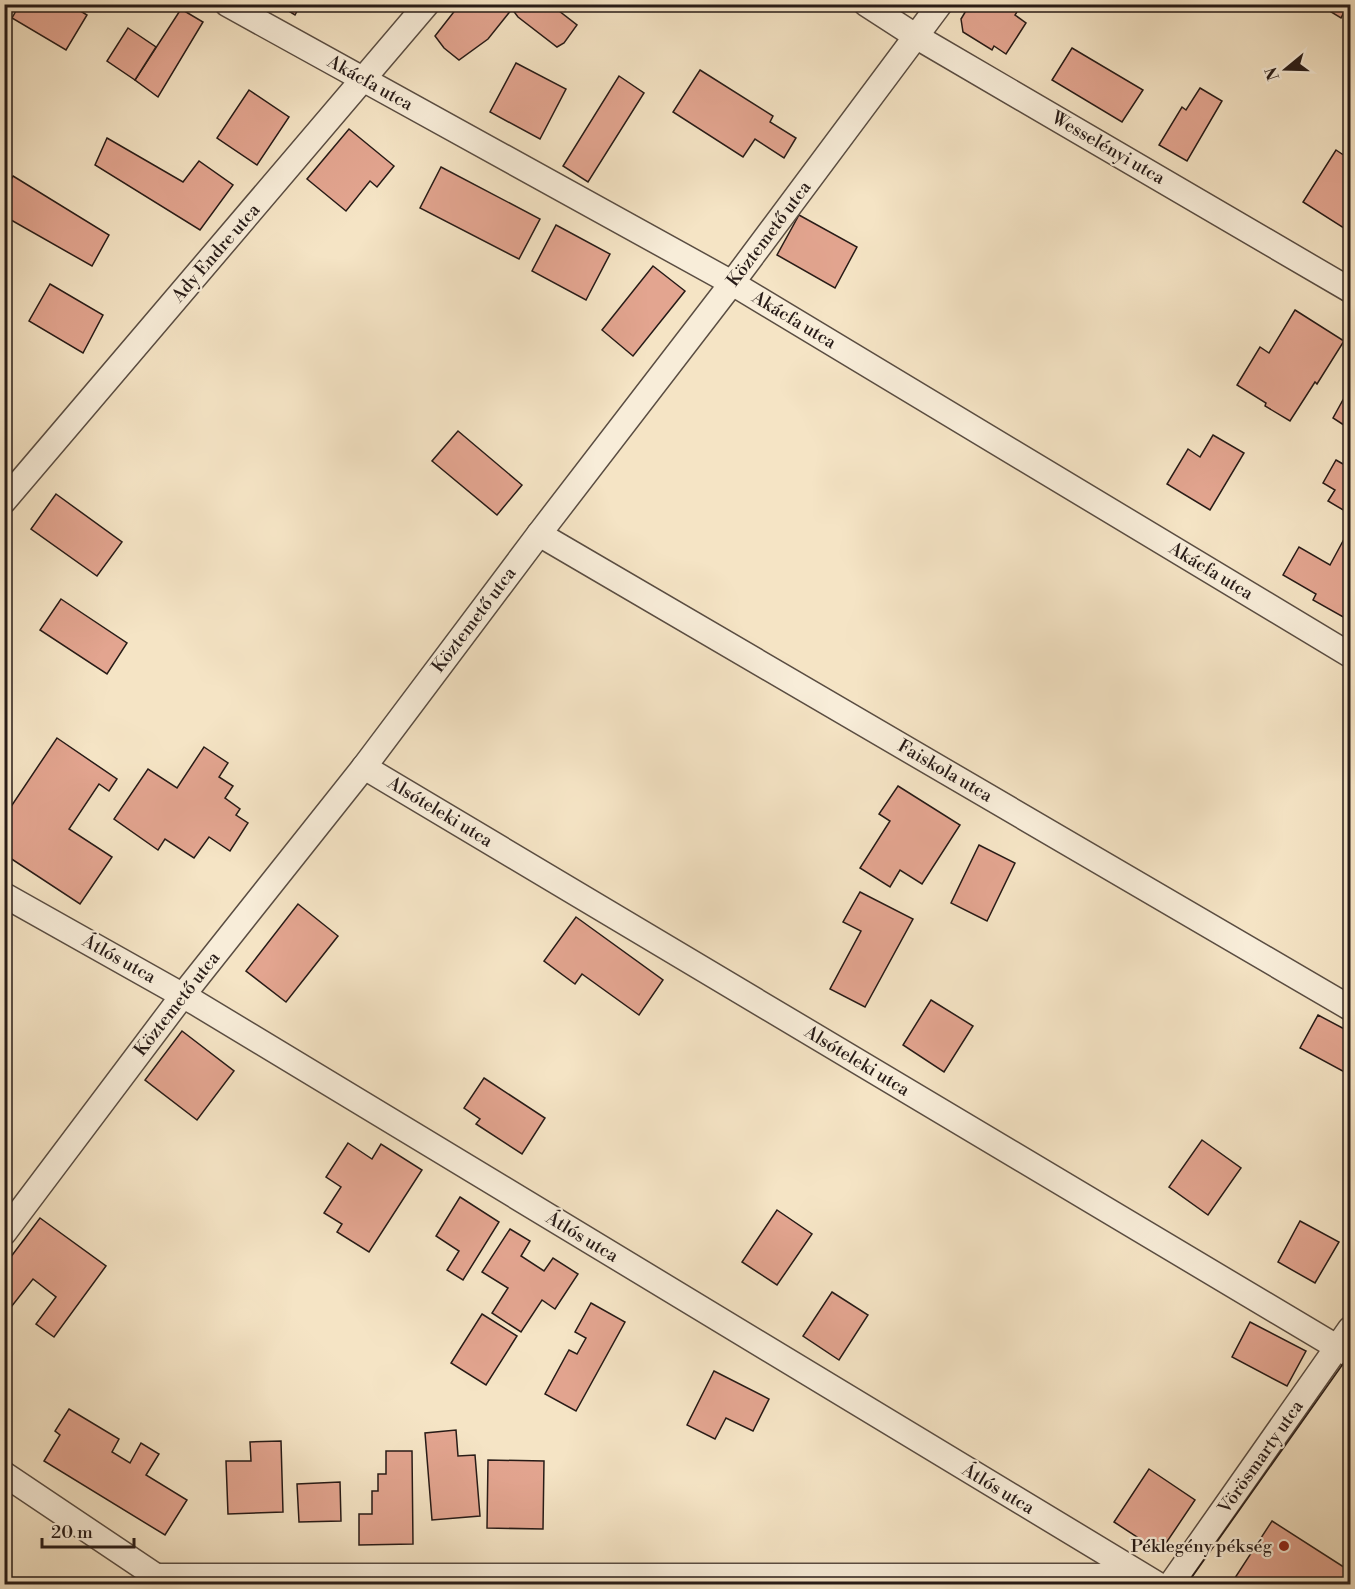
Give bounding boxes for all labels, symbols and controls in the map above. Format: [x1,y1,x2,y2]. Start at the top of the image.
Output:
north arrow [1256,39,1316,99]
street label: Akácfa utca [322,50,418,116]
text: N [1261,64,1284,83]
street label: Wesselényi utca [1046,106,1170,190]
street label: Köztemető utca [722,176,817,291]
street label: Ady Endre utca [166,198,266,308]
street label: Akácfa utca [747,285,841,355]
street label: Akácfa utca [1164,536,1258,606]
street label: Köztemető utca [427,562,522,677]
street label: Faiskola utca [893,735,997,808]
street label: Alsóteleki utca [382,771,498,853]
street label: Átlós utca [77,929,161,989]
street label: Köztemető utca [129,946,226,1061]
street label: Alsóteleki utca [799,1020,915,1102]
street label: Átlós utca [541,1206,623,1268]
street label: Vörösmarty utca [1213,1395,1309,1519]
street label: Átlós utca [957,1458,1039,1520]
scale bar [42,1511,134,1549]
text: 20 m [51,1521,93,1544]
place label: Péklegény pékség [1131,1535,1273,1558]
marker: Péklegény pékség [1277,1539,1291,1553]

